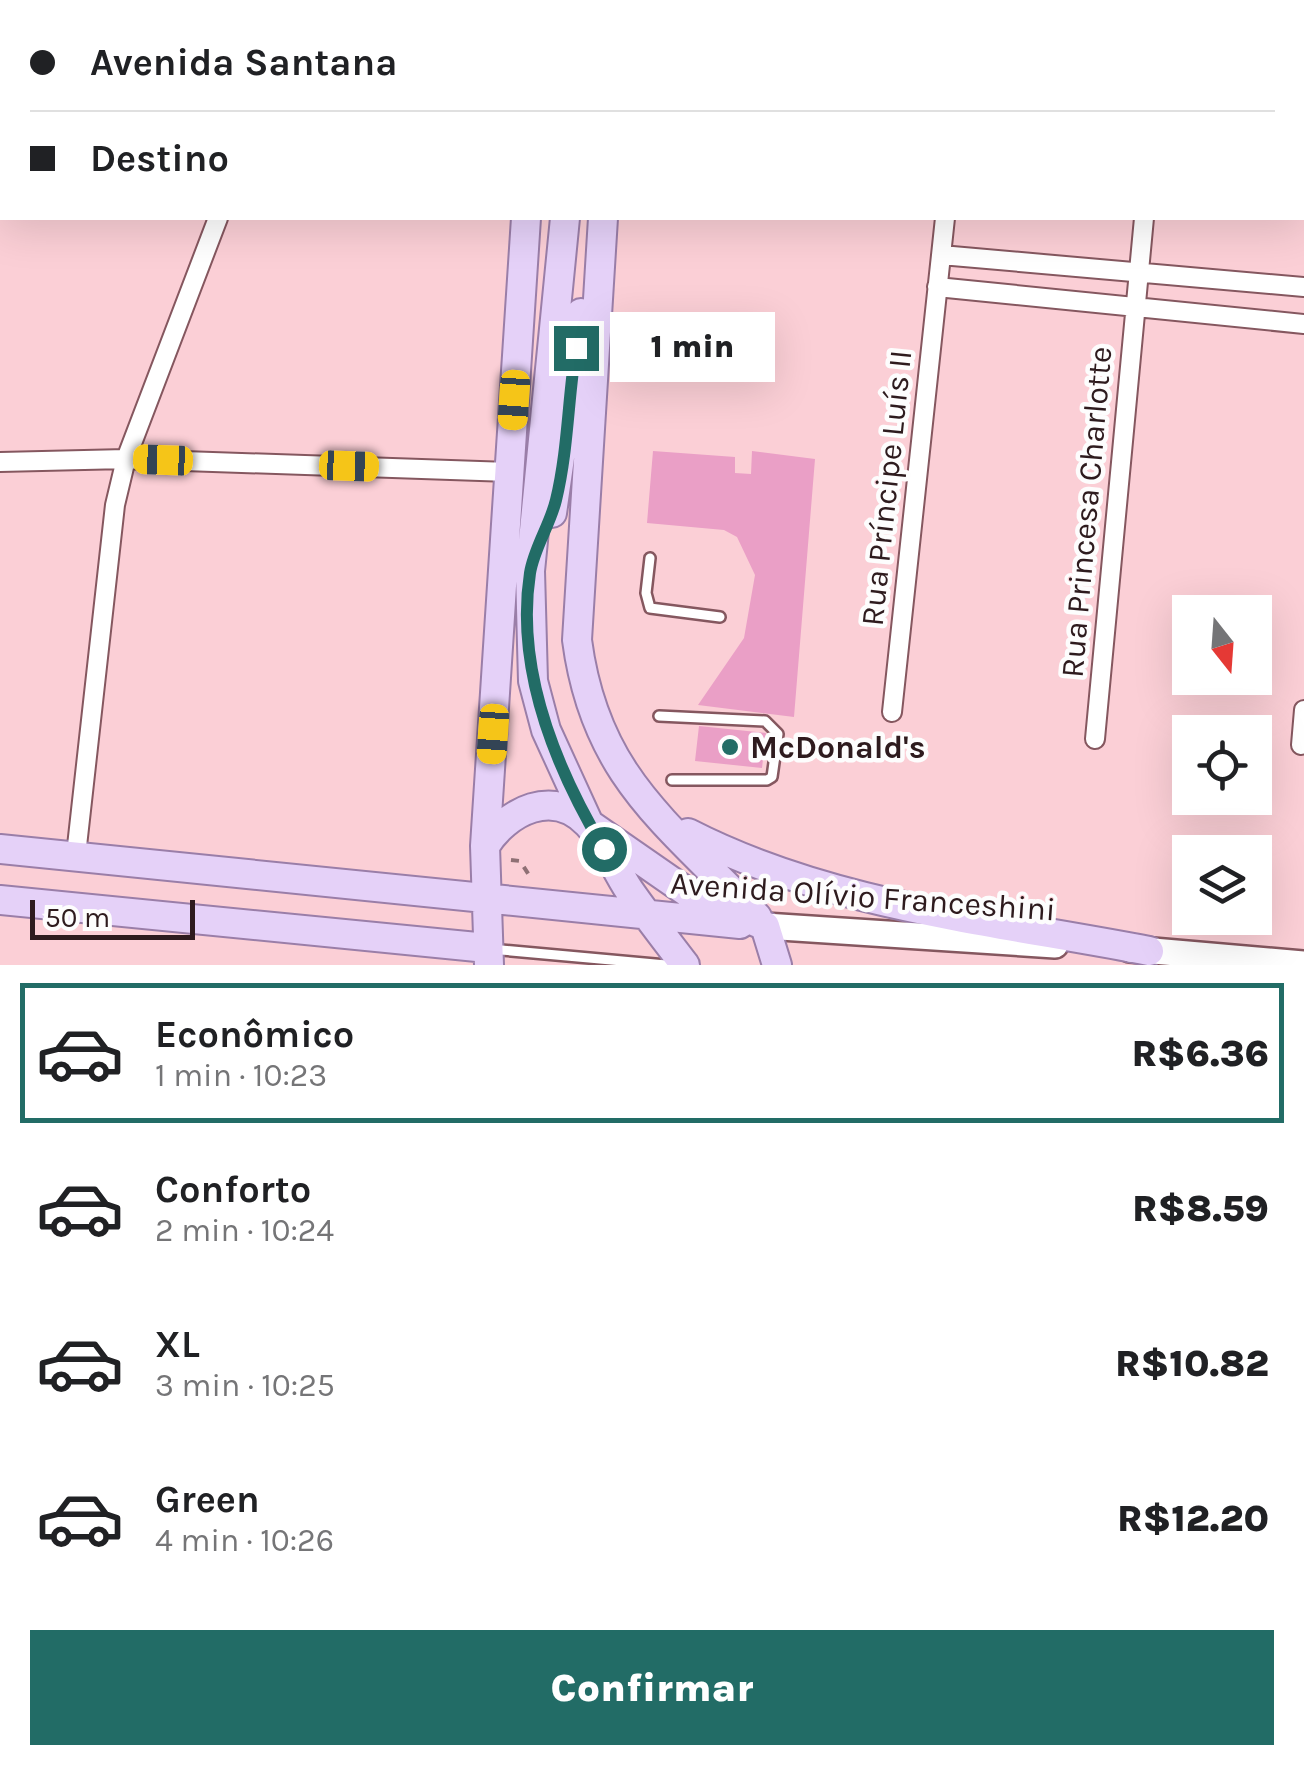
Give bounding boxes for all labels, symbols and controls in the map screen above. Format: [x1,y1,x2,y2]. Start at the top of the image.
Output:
text: Avenida Santana [90,40,397,85]
text: Destino [90,136,229,181]
callout: 1 min [611,313,776,383]
route end [554,326,599,371]
text: 1 min [651,328,734,365]
street label: Rua Princesa Charlotte [1054,345,1119,679]
street label: Rua Príncipe Luís II [854,348,919,628]
car [497,369,531,431]
car [132,444,194,476]
car [318,450,380,482]
north arrow [1172,595,1272,695]
map controls [1172,595,1272,935]
car [476,703,510,765]
button: locate [1172,715,1272,815]
place label: McDonald's [750,729,926,766]
marker: McDonald's [719,736,741,758]
route start [582,827,627,872]
button: layers [1172,835,1272,935]
street label: Avenida Olívio Franceshini [669,865,1057,928]
scale bar [30,895,195,940]
text: 50 m [45,901,110,934]
icon: car [35,1008,125,1098]
text: Econômico [155,1012,354,1057]
text: R$6.36 [1131,1031,1269,1076]
text: 1 min · 10:23 [155,1057,327,1094]
icon: car [35,1163,125,1253]
text: Conforto [155,1167,311,1212]
text: R$8.59 [1132,1186,1269,1231]
text: 2 min · 10:24 [155,1212,334,1249]
icon: car [35,1318,125,1408]
text: XL [155,1322,200,1367]
text: R$10.82 [1115,1341,1269,1386]
text: 3 min · 10:25 [155,1367,335,1404]
icon: car [35,1473,125,1563]
text: Green [155,1477,260,1522]
text: R$12.20 [1117,1496,1269,1541]
text: 4 min · 10:26 [155,1522,334,1559]
button: Confirmar [30,1630,1274,1745]

